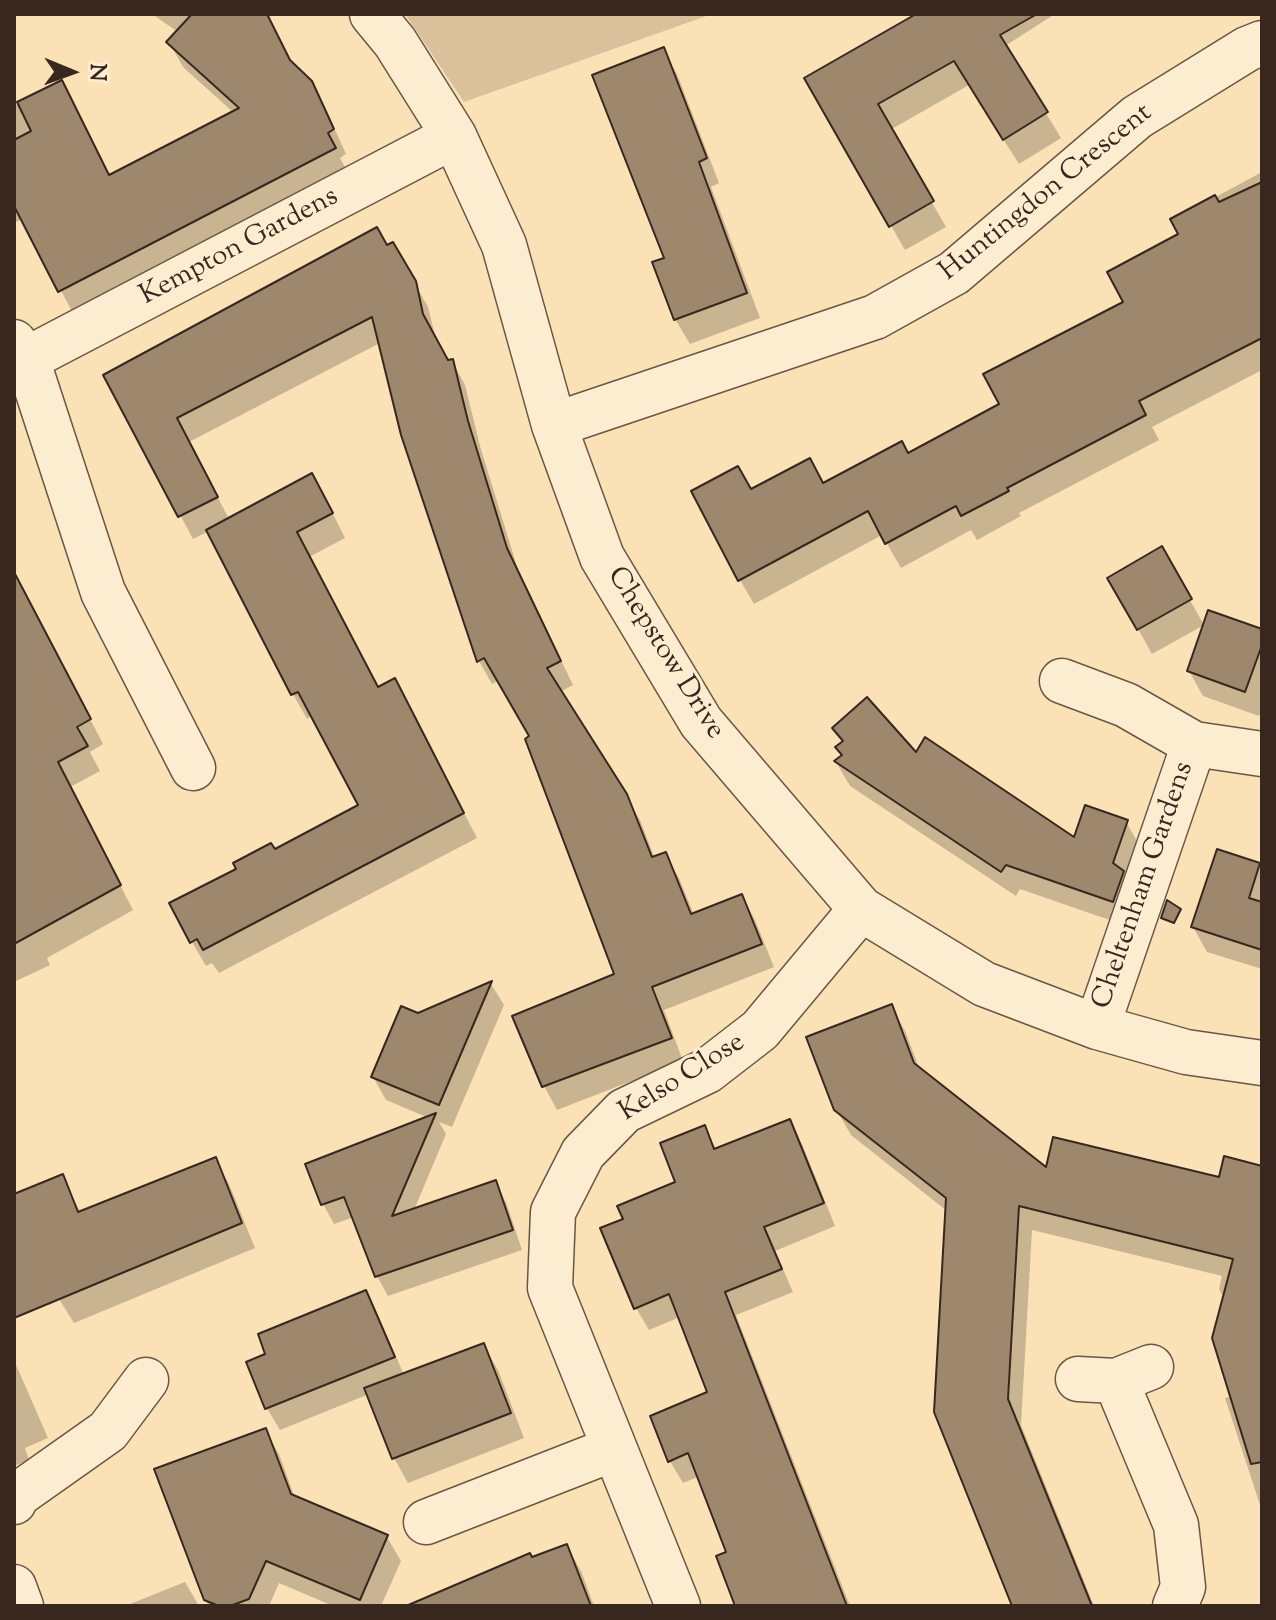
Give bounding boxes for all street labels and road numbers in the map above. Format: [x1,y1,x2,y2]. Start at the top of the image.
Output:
street label: Huntingdon Crescent [934,98,1160,290]
street label: Kempton Gardens [135,182,345,314]
street label: Chepstow Drive [598,562,730,746]
street label: Cheltenham Gardens [1087,758,1203,1014]
street label: Kelso Close [614,1027,752,1131]

